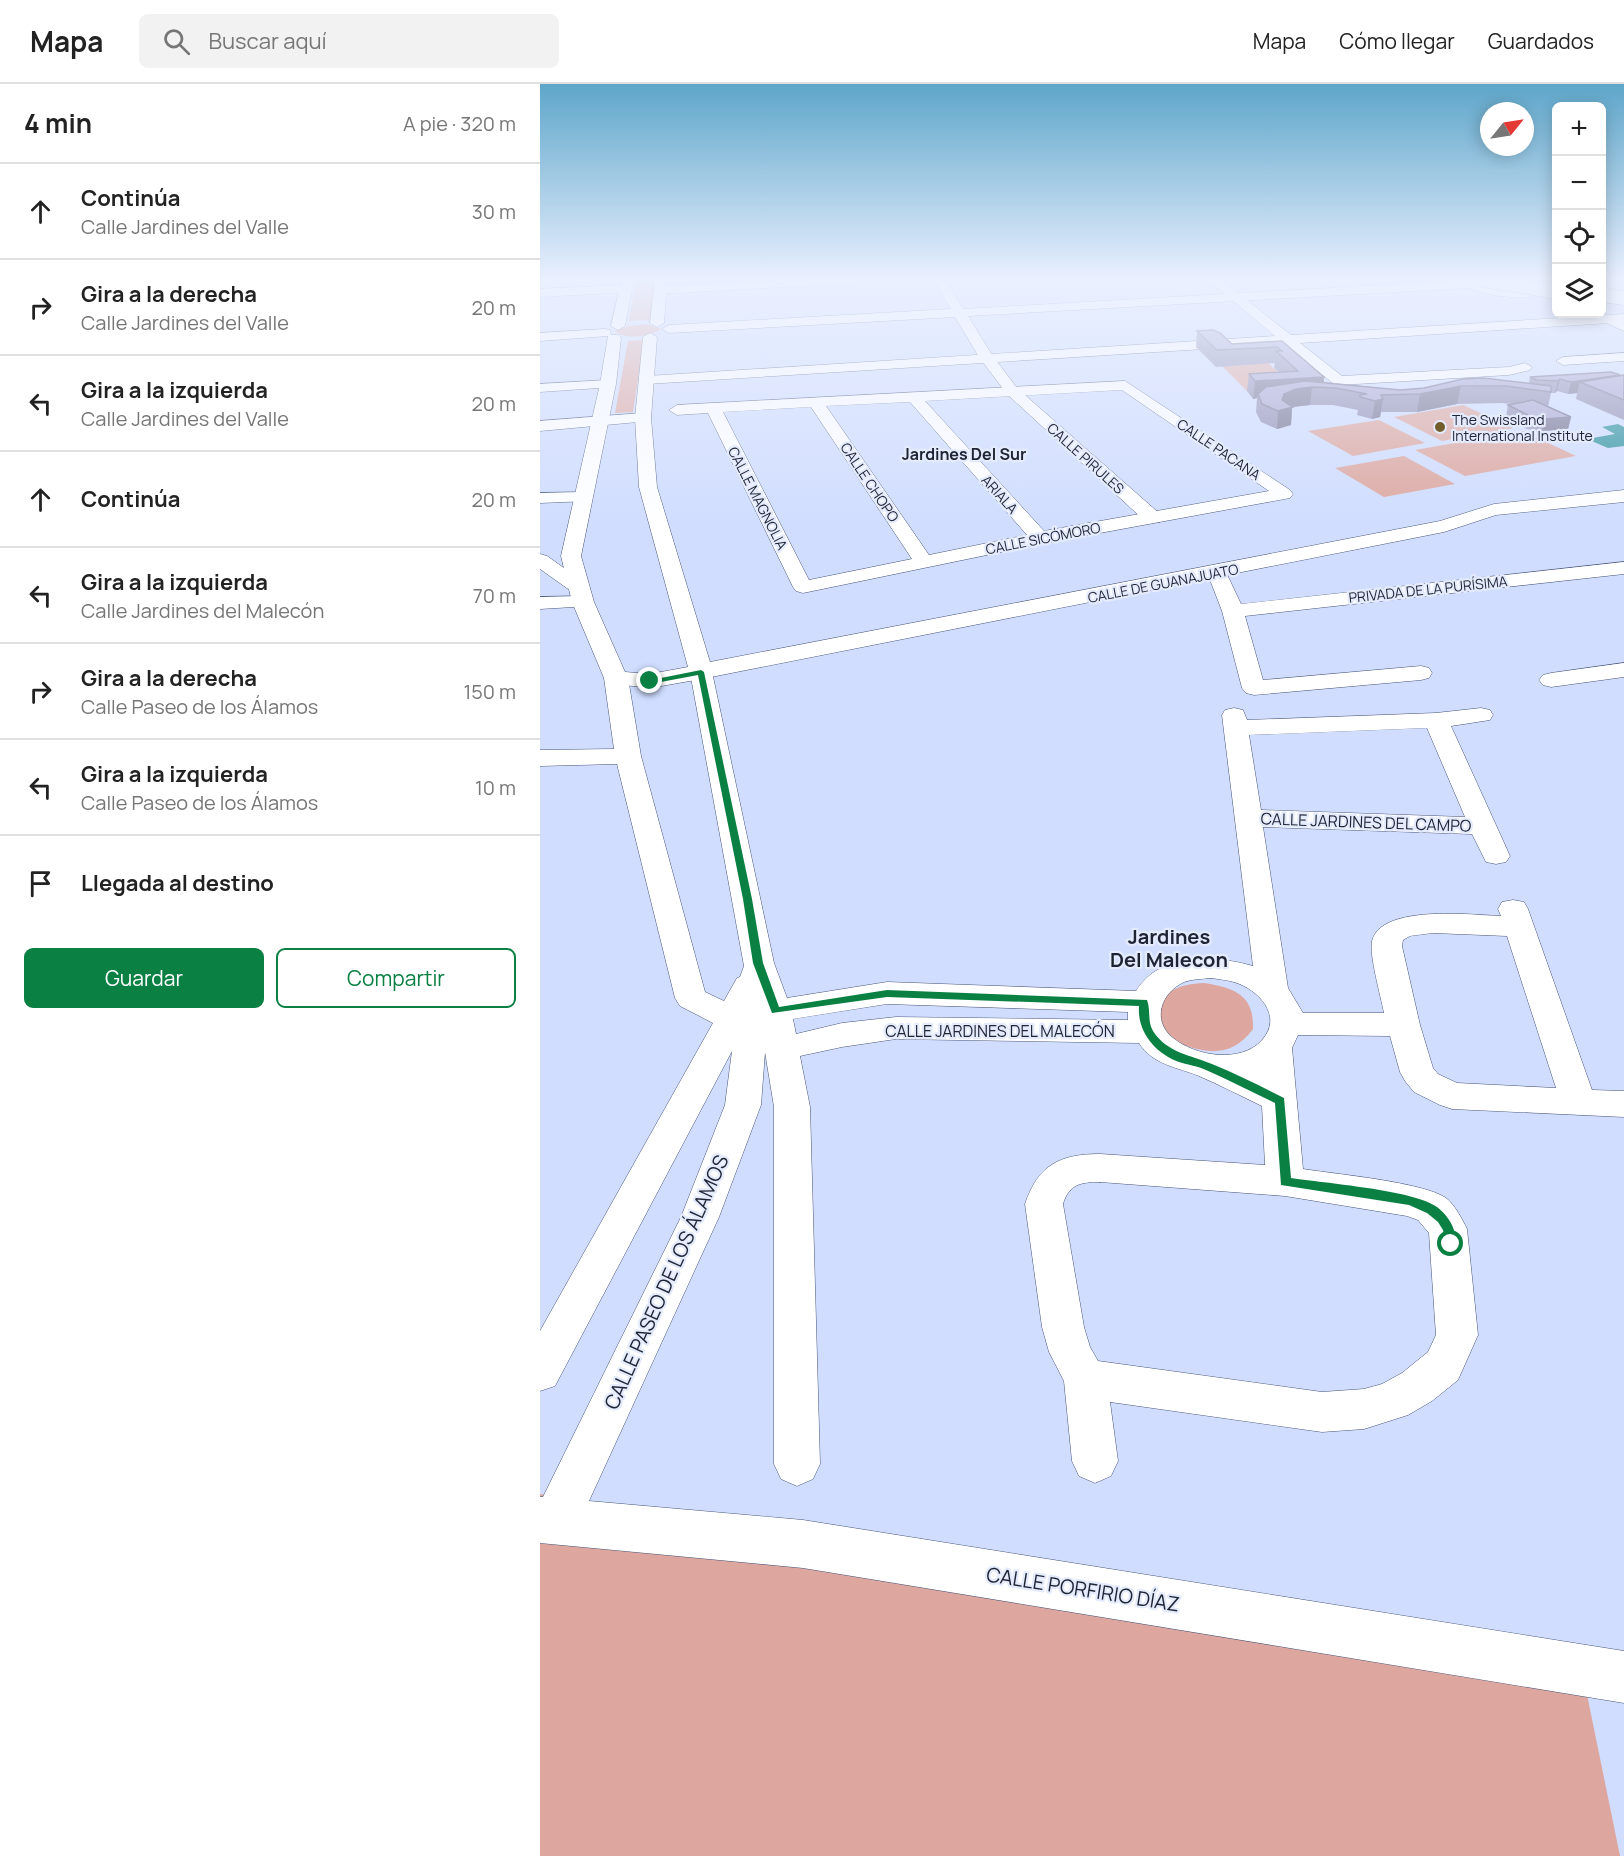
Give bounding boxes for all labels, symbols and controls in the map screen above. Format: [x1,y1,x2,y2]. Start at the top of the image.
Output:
search box [139,14,559,68]
text: Mapa [30,22,103,60]
icon: search [160,25,193,58]
text: Buscar aquí [208,26,327,56]
text: Mapa [1253,27,1306,55]
text: Cómo llegar [1339,27,1455,55]
text: Guardados [1488,27,1594,55]
north arrow [1480,102,1534,156]
map controls [1552,102,1606,318]
button: + [1552,102,1606,156]
text: 4 min [24,105,92,141]
text: A pie · 320 m [403,110,516,137]
button: − [1552,156,1606,210]
text: Continúa [81,183,181,213]
icon: ahead [24,195,57,228]
text: 30 m [472,198,516,225]
button: locate [1552,210,1606,264]
text: Calle Jardines del Valle [81,213,289,240]
button: layers [1552,264,1606,318]
text: Gira a la derecha [81,279,257,309]
icon: right [24,291,57,324]
text: 20 m [471,294,516,321]
text: Calle Jardines del Valle [81,309,289,336]
text: Gira a la izquierda [81,375,268,405]
icon: left [24,387,57,420]
text: 20 m [471,390,516,417]
text: Calle Jardines del Valle [81,405,289,432]
place label: The Swissland International Institute [1452,410,1593,445]
street label: CALLE PACANA [1173,414,1265,484]
street label: CALLE PIRULES [1043,418,1129,498]
marker: The Swissland International Institute [1433,420,1447,434]
street label: CALLE CHOPO [836,439,904,525]
street label: CALLE MAGNOLIA [724,443,792,553]
district label: Jardines Del Sur [902,443,1026,465]
street label: ARIALA [978,471,1022,517]
icon: ahead [24,483,57,516]
text: Continúa [81,484,181,514]
text: 20 m [471,486,516,513]
street label: CALLE SICÓMORO [984,518,1102,558]
street label: CALLE DE GUANAJUATO [1086,559,1240,607]
text: Gira a la izquierda [81,567,268,597]
street label: PRIVADA DE LA PURÍSIMA [1348,571,1508,607]
icon: left [24,579,57,612]
text: 70 m [473,582,516,609]
text: Calle Jardines del Malecón [81,597,324,624]
text: Gira a la derecha [81,663,257,693]
route end [636,667,662,693]
icon: right [24,675,57,708]
text: 150 m [463,678,516,705]
text: Calle Paseo de los Álamos [81,693,318,720]
text: Gira a la izquierda [81,759,268,789]
icon: left [24,771,57,804]
text: 10 m [475,774,516,801]
text: Calle Paseo de los Álamos [81,789,318,816]
street label: CALLE JARDINES DEL CAMPO [1260,807,1472,837]
icon: arrive [24,867,57,900]
text: Llegada al destino [81,868,274,898]
district label: Jardines Del Malecon [1110,923,1228,973]
button: Guardar [24,948,264,1008]
button: Compartir [276,948,516,1008]
street label: CALLE JARDINES DEL MALECÓN [885,1020,1115,1042]
street label: CALLE PASEO DE LOS ÁLAMOS [598,1150,734,1414]
route start [1437,1230,1463,1256]
street label: CALLE PORFIRIO DÍAZ [985,1560,1181,1618]

